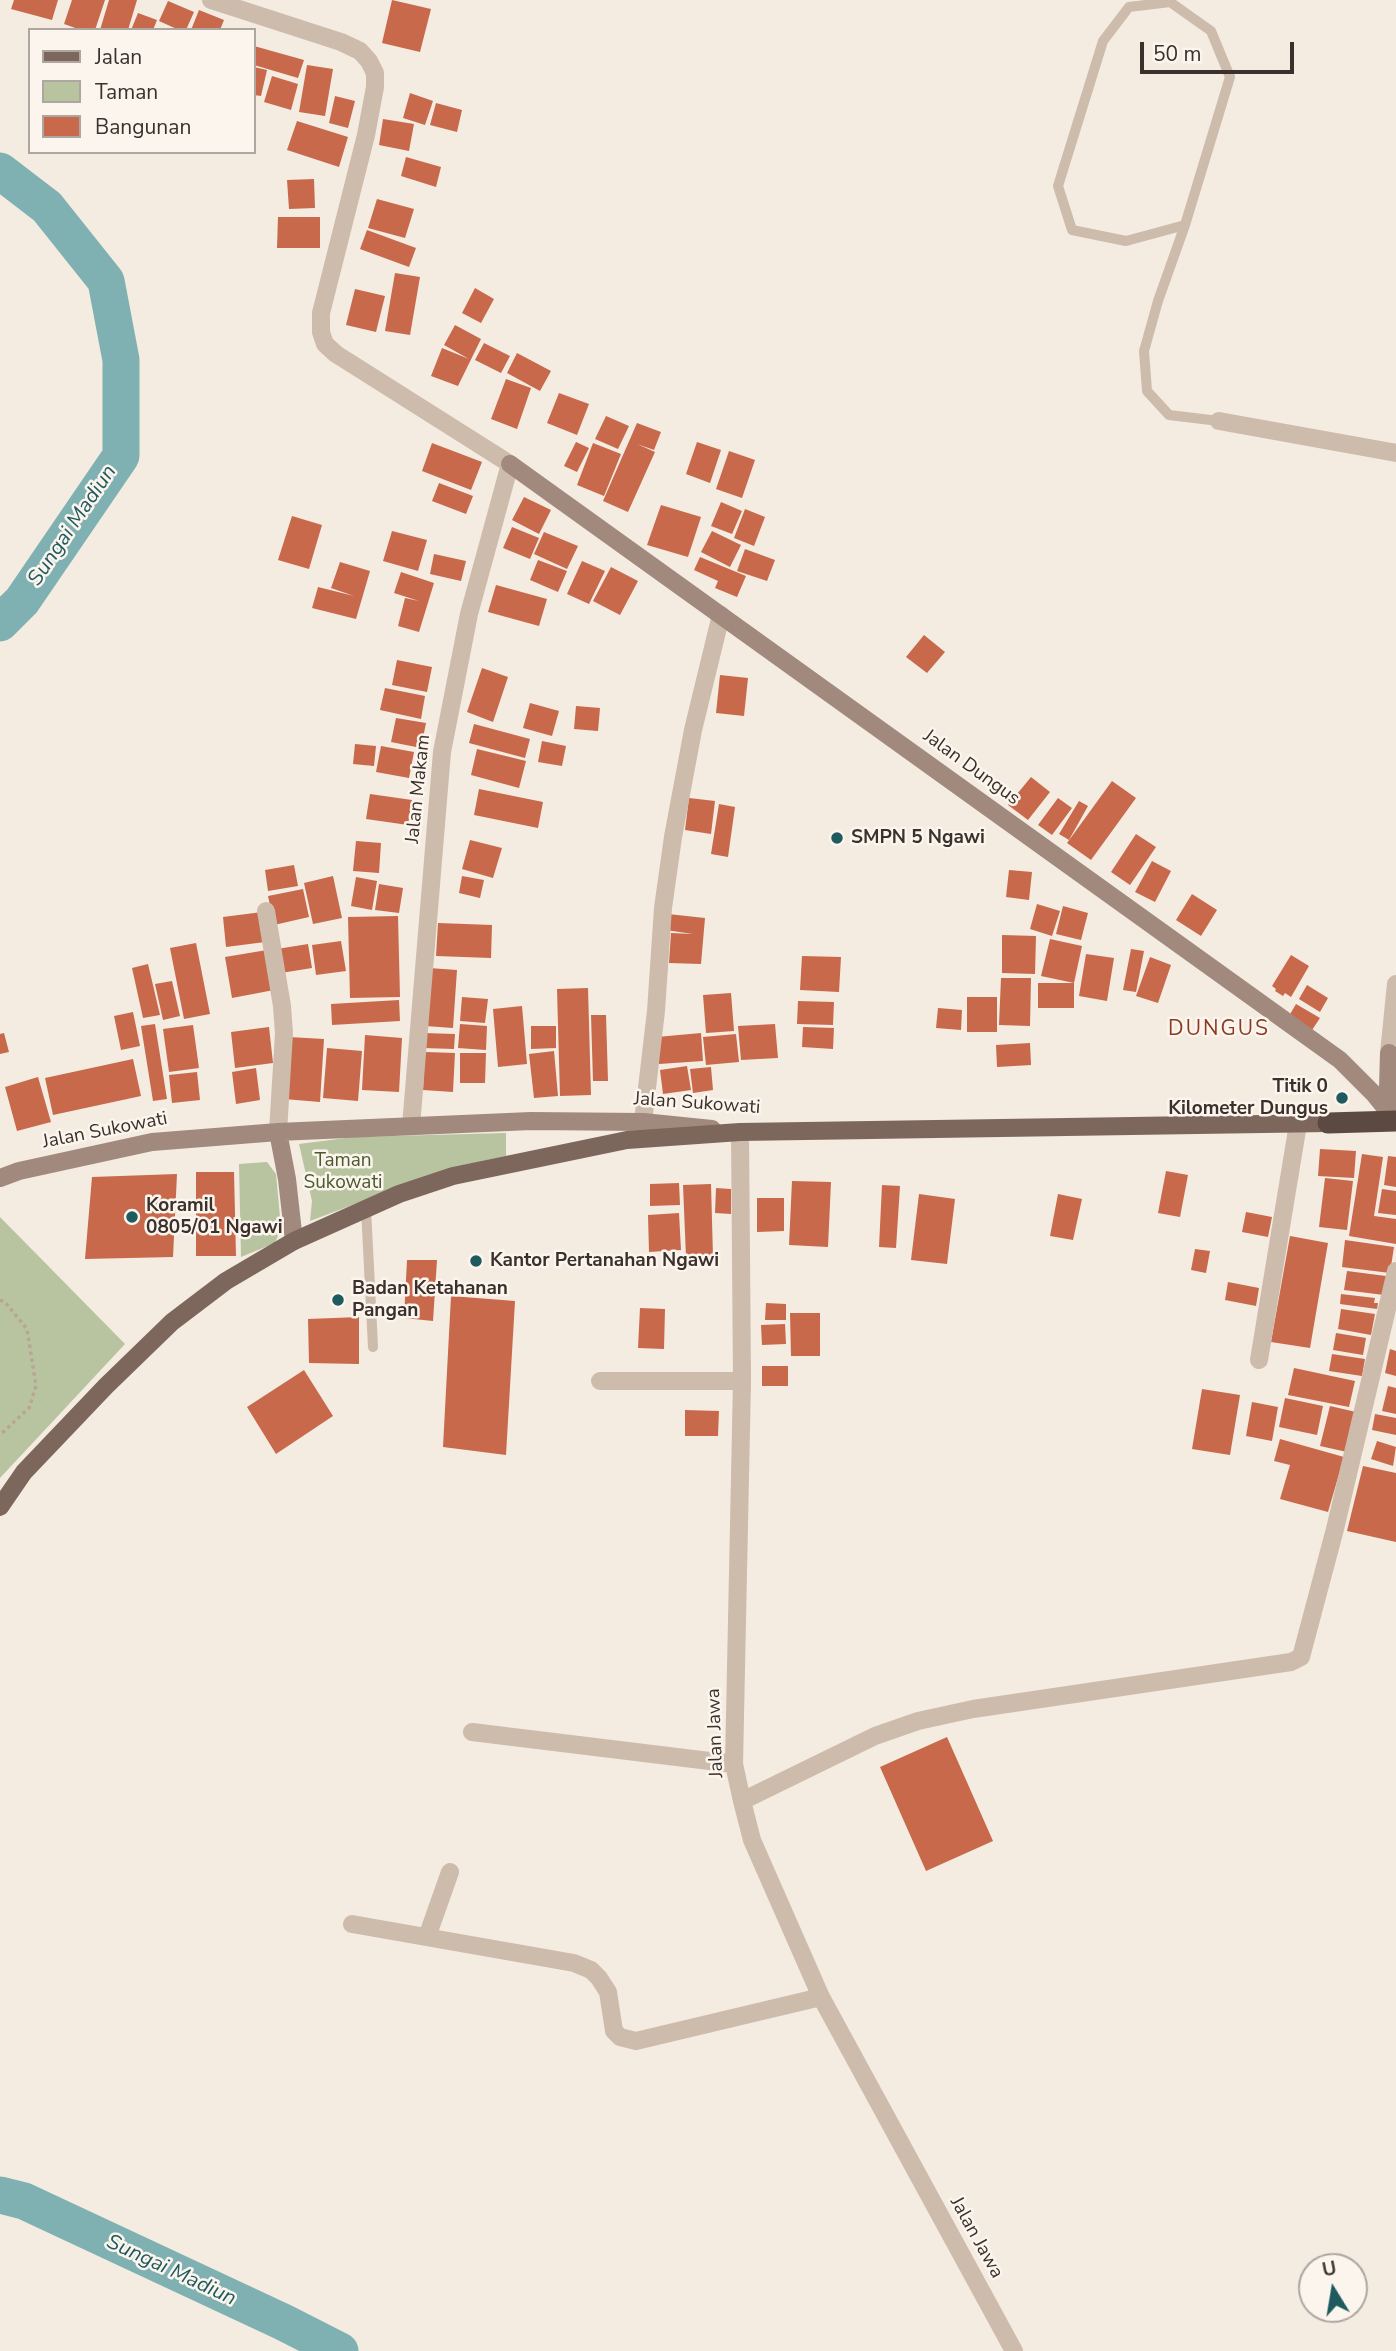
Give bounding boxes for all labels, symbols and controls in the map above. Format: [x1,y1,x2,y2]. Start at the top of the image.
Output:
legend [28,28,256,154]
scale bar [1144,28,1298,72]
text: 50 m [1153,40,1202,68]
text: Jalan [95,43,142,71]
text: Taman [95,78,158,106]
text: Bangunan [95,113,191,141]
water label: Sungai Madiun [23,461,123,591]
street label: Jalan Dungus [918,725,1024,811]
street label: Jalan Makam [402,733,436,845]
place label: SMPN 5 Ngawi [851,827,985,849]
marker: SMPN 5 Ngawi [829,830,845,846]
district label: DUNGUS [1169,1017,1269,1043]
place label: Titik 0 Kilometer Dungus [1168,1076,1328,1120]
street label: Jalan Sukowati [633,1088,761,1120]
marker: Titik 0 Kilometer Dungus [1334,1090,1350,1106]
street label: Jalan Sukowati [41,1108,169,1154]
park label: Taman Sukowati [304,1150,382,1194]
place label: Koramil 0805/01 Ngawi [146,1195,283,1239]
marker: Koramil 0805/01 Ngawi [124,1209,140,1225]
place label: Kantor Pertanahan Ngawi [490,1250,719,1272]
marker: Kantor Pertanahan Ngawi [468,1253,484,1269]
place label: Badan Ketahanan Pangan [352,1278,508,1322]
marker: Badan Ketahanan Pangan [330,1292,346,1308]
street label: Jalan Jawa [703,1688,729,1778]
street label: Jalan Jawa [944,2193,1008,2283]
water label: Sungai Madiun [102,2230,240,2312]
north arrow [1298,2253,1368,2323]
text: U [1320,2255,1339,2283]

